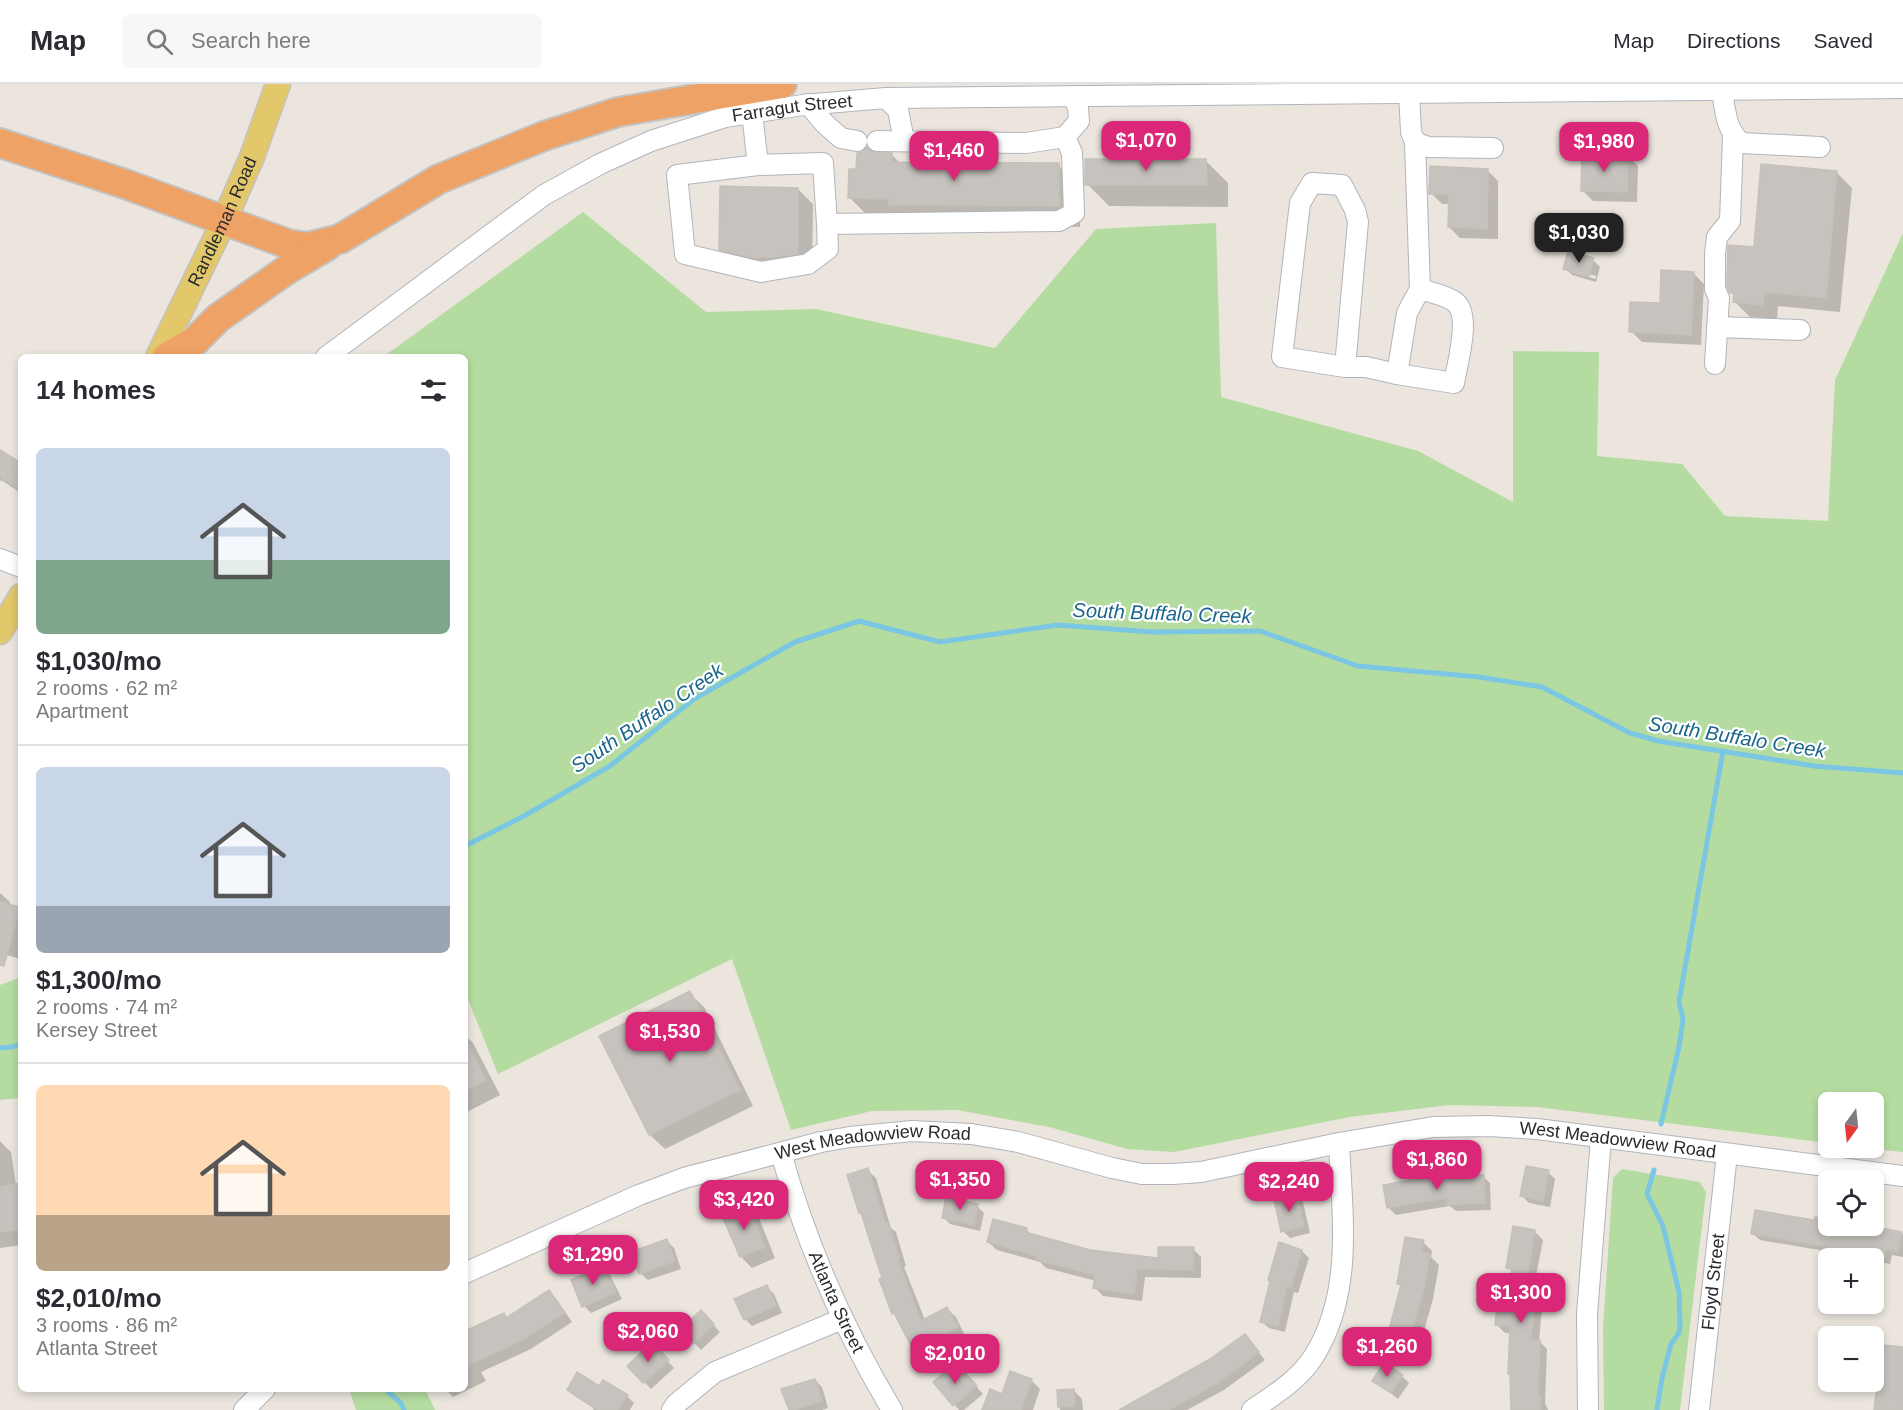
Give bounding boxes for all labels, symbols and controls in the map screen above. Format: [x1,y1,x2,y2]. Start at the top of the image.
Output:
search box [122,14,542,68]
text: Map [30,25,86,56]
icon: search [143,25,176,58]
text: Search here [191,28,311,53]
text: Map [1613,29,1654,52]
text: Directions [1687,29,1780,52]
text: Saved [1813,29,1873,52]
street label: Farragut Street [730,91,853,126]
pin: $1,070 [1097,121,1195,172]
pin: $1,980 [1555,122,1653,173]
text: $1,070 [1115,129,1177,151]
text: $1,980 [1573,130,1635,152]
pin: $1,460 [905,131,1003,182]
text: $1,460 [923,139,985,161]
street label: Randleman Road [184,154,261,289]
pin: $1,030 [1530,213,1628,264]
text: $1,030 [1548,221,1610,243]
icon: filters [417,374,450,407]
text: 14 homes [36,375,156,405]
icon: home [189,487,297,595]
water label: South Buffalo Creek [1072,599,1253,627]
text: $1,030/mo [36,646,162,676]
water label: South Buffalo Creek [567,658,728,777]
text: 2 rooms · 62 m² [36,677,177,699]
text: Apartment [36,700,128,722]
water label: South Buffalo Creek [1647,712,1828,762]
icon: home [189,806,297,914]
text: $1,300/mo [36,965,162,995]
text: 2 rooms · 74 m² [36,996,177,1018]
pin: $1,530 [621,1012,719,1063]
text: Kersey Street [36,1019,157,1041]
text: $1,530 [639,1020,701,1042]
north arrow [1818,1092,1884,1158]
map controls [1818,1092,1884,1392]
street label: West Meadowview Road [1519,1118,1717,1162]
street label: West Meadowview Road [773,1121,971,1164]
icon: home [189,1124,297,1232]
pin: $1,860 [1388,1140,1486,1191]
text: $1,860 [1406,1148,1468,1170]
pin: $1,350 [911,1160,1009,1211]
pin: $2,240 [1240,1162,1338,1213]
text: $1,350 [929,1168,991,1190]
text: $2,240 [1258,1170,1320,1192]
button: locate [1818,1170,1884,1236]
pin: $3,420 [695,1180,793,1231]
text: $3,420 [713,1188,775,1210]
street label: Floyd Street [1698,1232,1728,1331]
pin: $1,290 [544,1235,642,1286]
text: $1,290 [562,1243,624,1265]
street label: Atlanta Street [805,1248,868,1356]
button: + [1818,1248,1884,1314]
pin: $1,300 [1472,1273,1570,1324]
text: $1,300 [1490,1281,1552,1303]
text: $2,010/mo [36,1283,162,1313]
pin: $2,060 [599,1312,697,1363]
text: 3 rooms · 86 m² [36,1314,177,1336]
text: $2,060 [617,1320,679,1342]
button: − [1818,1326,1884,1392]
pin: $1,260 [1338,1327,1436,1378]
pin: $2,010 [906,1334,1004,1385]
text: $1,260 [1356,1335,1418,1357]
text: Atlanta Street [36,1337,157,1359]
text: $2,010 [924,1342,986,1364]

